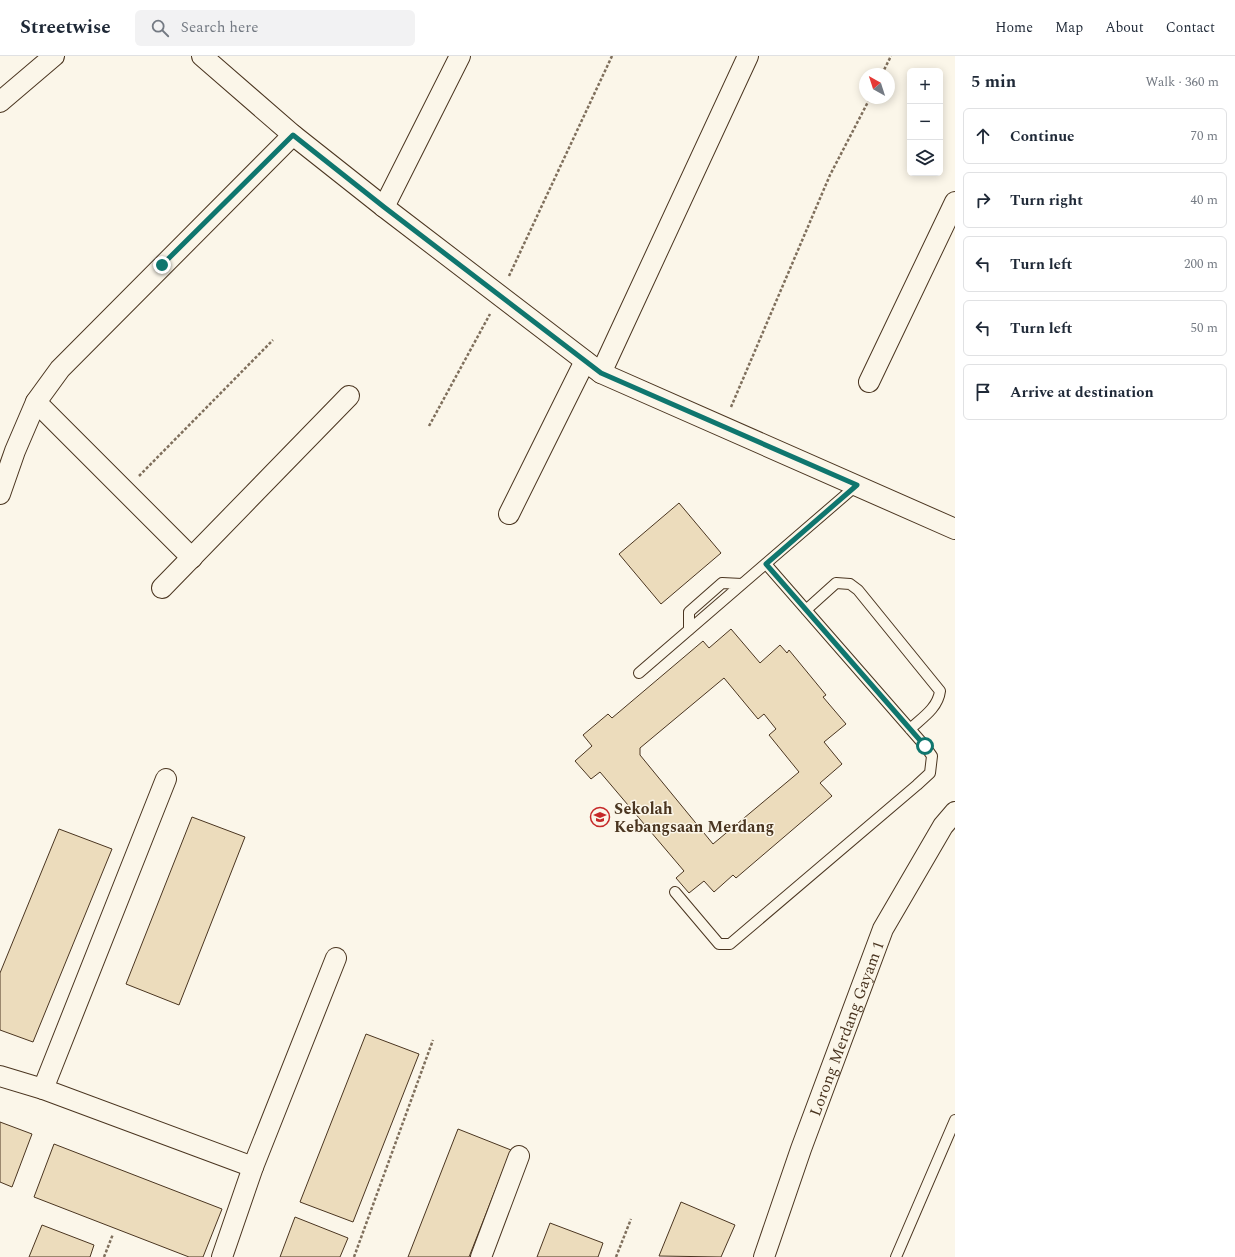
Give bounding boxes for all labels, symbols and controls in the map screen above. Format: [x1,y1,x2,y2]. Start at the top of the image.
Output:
search box [135,10,415,46]
text: Streetwise [20,13,111,42]
text: Search here [181,16,259,39]
icon: search [149,17,171,39]
text: Home [995,17,1033,38]
text: Map [1055,17,1083,38]
text: About [1105,17,1144,38]
text: Contact [1166,17,1215,38]
north arrow [859,68,895,104]
map controls [907,68,943,176]
button: + [907,68,943,104]
text: 5 min [971,69,1016,95]
text: Walk · 360 m [1145,72,1219,92]
button: − [907,104,943,140]
icon: ahead [972,125,994,147]
text: Continue [1010,125,1075,148]
text: 70 m [1191,126,1218,146]
button: layers [907,140,943,176]
icon: right [972,189,994,211]
text: Turn right [1010,189,1083,212]
text: 40 m [1191,190,1218,210]
icon: left [972,253,994,275]
text: Turn left [1010,253,1072,276]
text: 200 m [1184,254,1218,274]
route end [153,256,171,274]
icon: left [972,317,994,339]
text: Turn left [1010,317,1072,340]
text: 50 m [1191,318,1218,338]
icon: arrive [972,381,994,403]
text: Arrive at destination [1010,381,1154,404]
route start [916,737,934,755]
place label: Sekolah Kebangsaan Merdang [614,797,774,839]
school or university icon: Sekolah Kebangsaan Merdang [589,806,611,828]
street label: Lorong Merdang Gayam 1 [803,938,891,1120]

